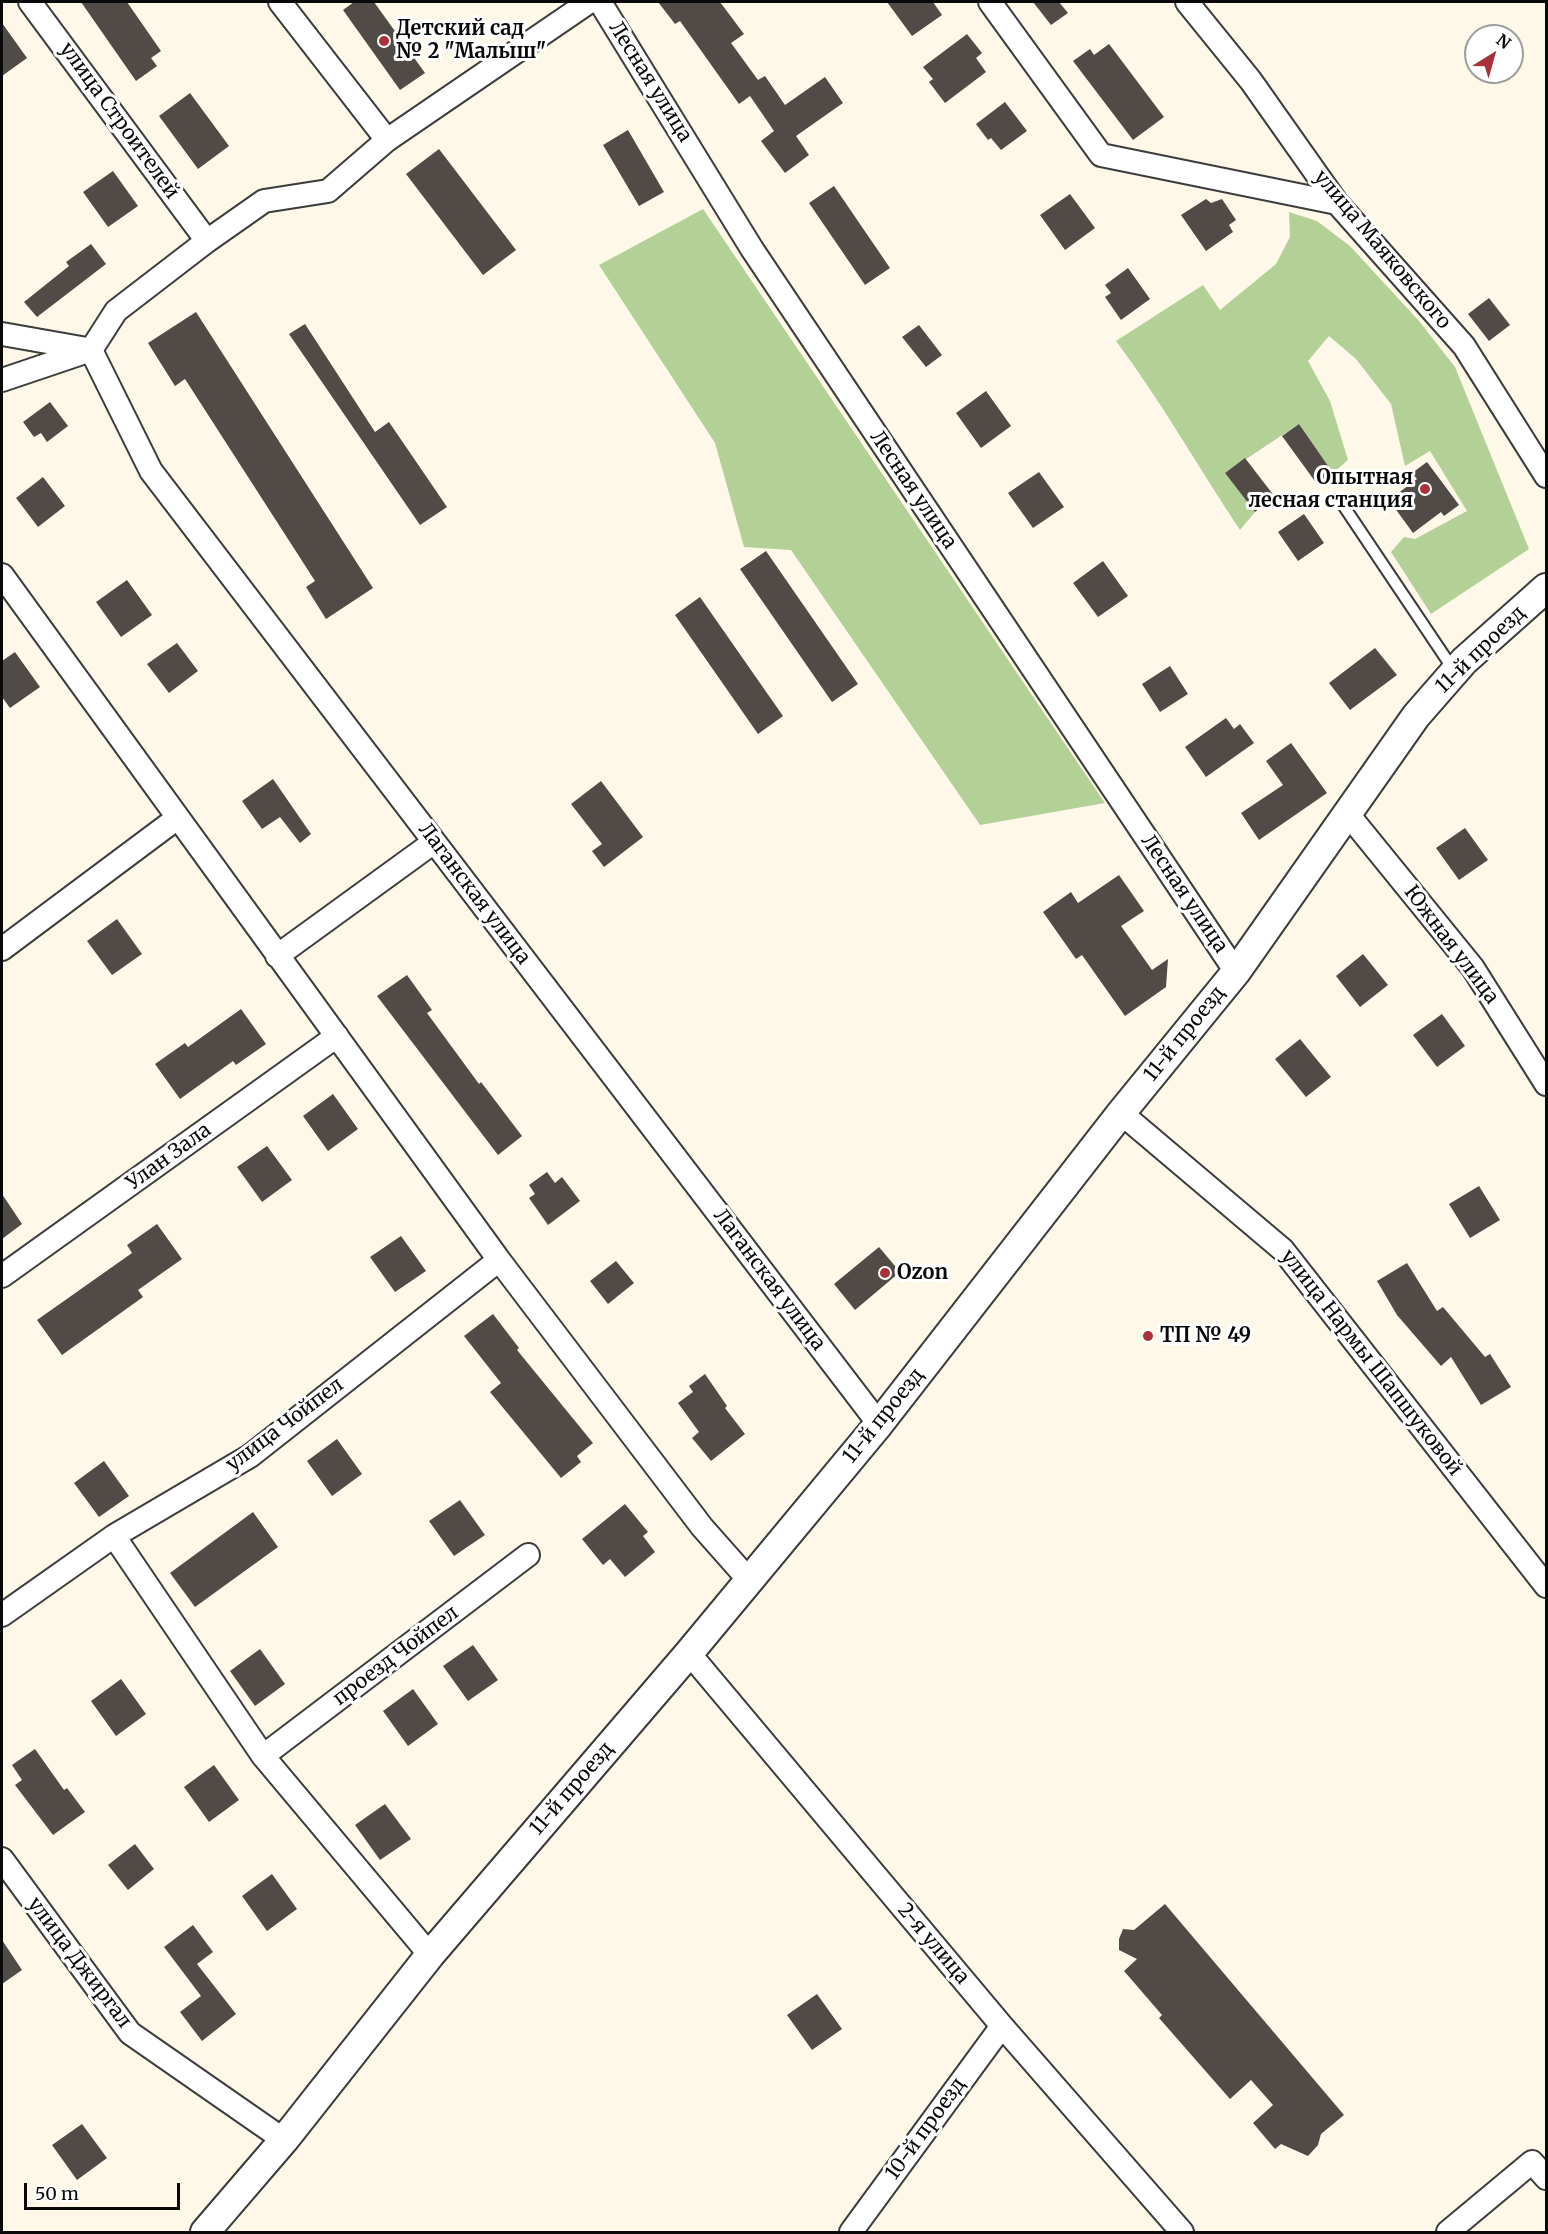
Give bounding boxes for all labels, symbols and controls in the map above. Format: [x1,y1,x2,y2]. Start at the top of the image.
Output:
place label: Детский сад № 2 "Малыш" [396,17,546,64]
street label: Лесная улица [603,17,697,147]
north arrow [1464,24,1524,84]
text: N [1493,29,1515,53]
marker: Детский сад № 2 "Малыш" [377,34,391,48]
street label: улица Строителей [54,38,184,204]
street label: улица Маяковского [1309,166,1455,334]
street label: Лесная улица [865,426,961,554]
place label: Опытная лесная станция [1249,466,1413,513]
marker: Опытная лесная станция [1418,482,1432,496]
street label: 11-й проезд [1431,601,1531,699]
street label: Лаганская улица [413,819,535,969]
street label: Лесная улица [1136,830,1232,958]
street label: Южная улица [1399,881,1503,1009]
street label: 11-й проезд [1139,982,1231,1086]
street label: Улан Зала [122,1118,216,1196]
street label: Лаганская улица [708,1205,830,1355]
street label: улица Нармы Шапшуковой [1275,1245,1467,1481]
place label: Ozon [897,1261,948,1285]
marker: Ozon [878,1266,892,1280]
place label: ТП № 49 [1160,1324,1251,1348]
marker: ТП № 49 [1141,1329,1155,1343]
street label: 11-й проезд [838,1364,930,1468]
street label: улица Чойпел [222,1373,348,1477]
street label: проезд Чойпел [329,1601,463,1711]
street label: 11-й проезд [525,1738,619,1840]
street label: улица Джиргал [22,1893,136,2033]
street label: 2-я улица [892,1899,974,1989]
street label: 10-й проезд [881,2073,971,2185]
scale bar [27,2171,183,2209]
text: 50 m [35,2182,79,2205]

